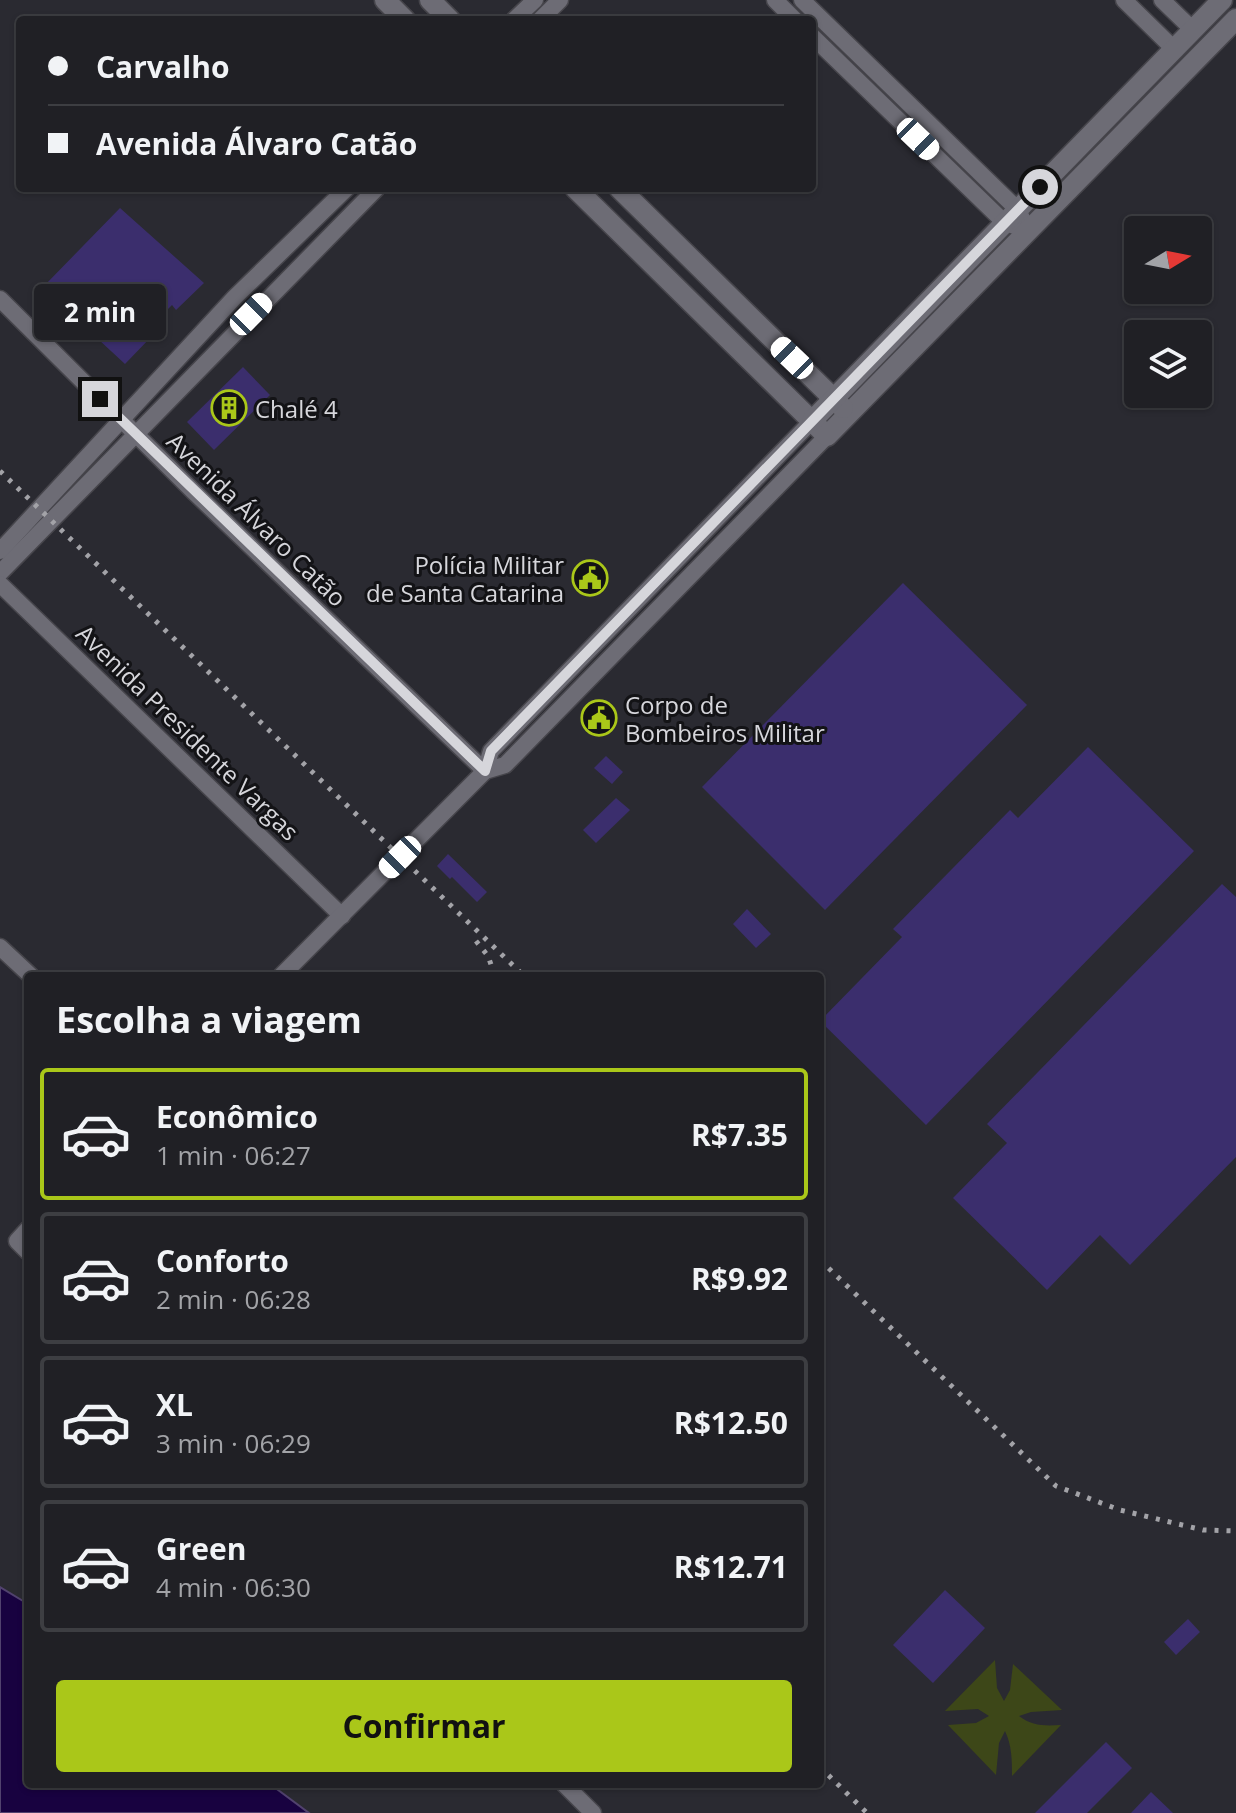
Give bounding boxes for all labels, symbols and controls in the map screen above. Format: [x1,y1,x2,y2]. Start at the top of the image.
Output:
text: Carvalho [96,46,230,87]
car [892,114,944,164]
text: Avenida Álvaro Catão [96,123,417,164]
route start [1022,169,1058,205]
north arrow [1124,216,1212,304]
map controls [1124,216,1212,408]
callout: 2 min [34,283,166,339]
car [226,289,276,339]
text: 2 min [64,294,136,330]
button: layers [1124,320,1212,408]
car [766,333,818,383]
route end [82,381,118,417]
building icon: Chalé 4 [210,389,248,427]
place label: Chalé 4 [255,392,338,425]
street label: Avenida Álvaro Catão [160,425,354,613]
place label: Polícia Militar de Santa Catarina [366,548,564,609]
public building icon: Polícia Militar de Santa Catarina [571,559,609,597]
street label: Avenida Presidente Vargas [70,617,306,847]
place label: Corpo de Bombeiros Militar [625,688,825,749]
public building icon: Corpo de Bombeiros Militar [580,699,618,737]
car [375,832,425,882]
text: Escolha a viagem [56,995,362,1044]
text: Econômico [156,1096,318,1137]
icon: car [60,1098,132,1170]
text: R$7.35 [691,1114,788,1155]
text: 1 min · 06:27 [156,1137,311,1173]
text: Conforto [156,1240,289,1281]
icon: car [60,1242,132,1314]
text: R$9.92 [691,1258,788,1299]
text: 2 min · 06:28 [156,1281,311,1317]
text: XL [156,1384,193,1425]
icon: car [60,1386,132,1458]
text: R$12.50 [674,1402,788,1443]
text: 3 min · 06:29 [156,1425,311,1461]
text: Green [156,1528,247,1569]
icon: car [60,1530,132,1602]
text: R$12.71 [674,1546,788,1587]
text: 4 min · 06:30 [156,1569,311,1605]
button: Confirmar [56,1680,792,1772]

